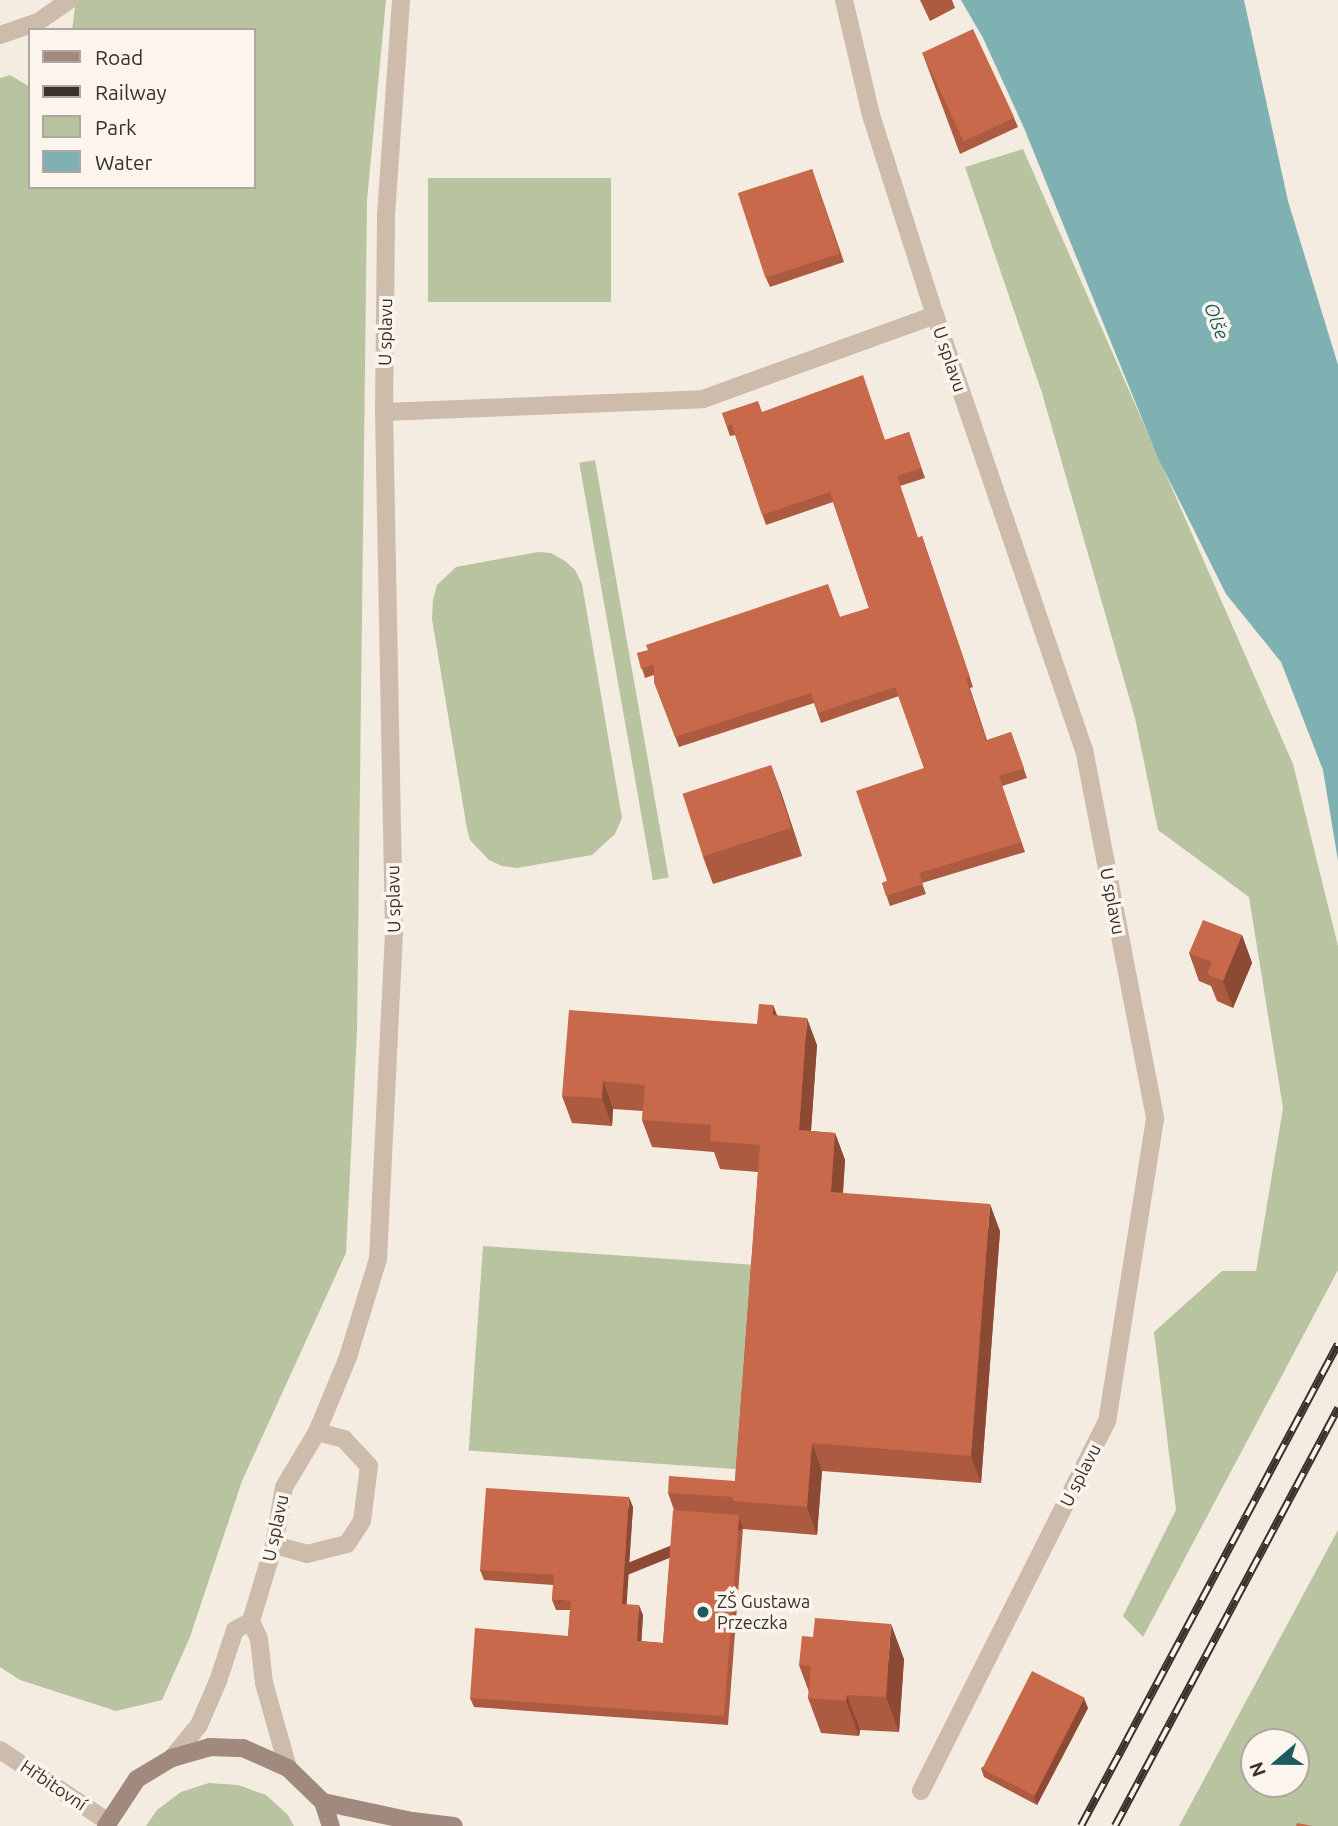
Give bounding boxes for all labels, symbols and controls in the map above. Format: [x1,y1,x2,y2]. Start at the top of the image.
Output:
legend [28,28,256,189]
text: Road [95,45,143,69]
text: Railway [95,80,167,104]
text: Park [95,115,137,139]
text: Water [95,150,153,174]
street label: U splavu [374,298,396,366]
water label: Olše [1199,299,1233,343]
street label: U splavu [929,323,971,395]
street label: U splavu [382,865,404,933]
street label: U splavu [1096,866,1130,936]
street label: U splavu [1055,1440,1105,1510]
street label: U splavu [257,1493,293,1563]
place label: ZŠ Gustawa Przeczka [717,1591,810,1634]
marker: ZŠ Gustawa Przeczka [695,1604,711,1620]
north arrow [1240,1728,1310,1798]
street label: Hřbitovní [17,1755,91,1815]
text: N [1244,1759,1270,1780]

